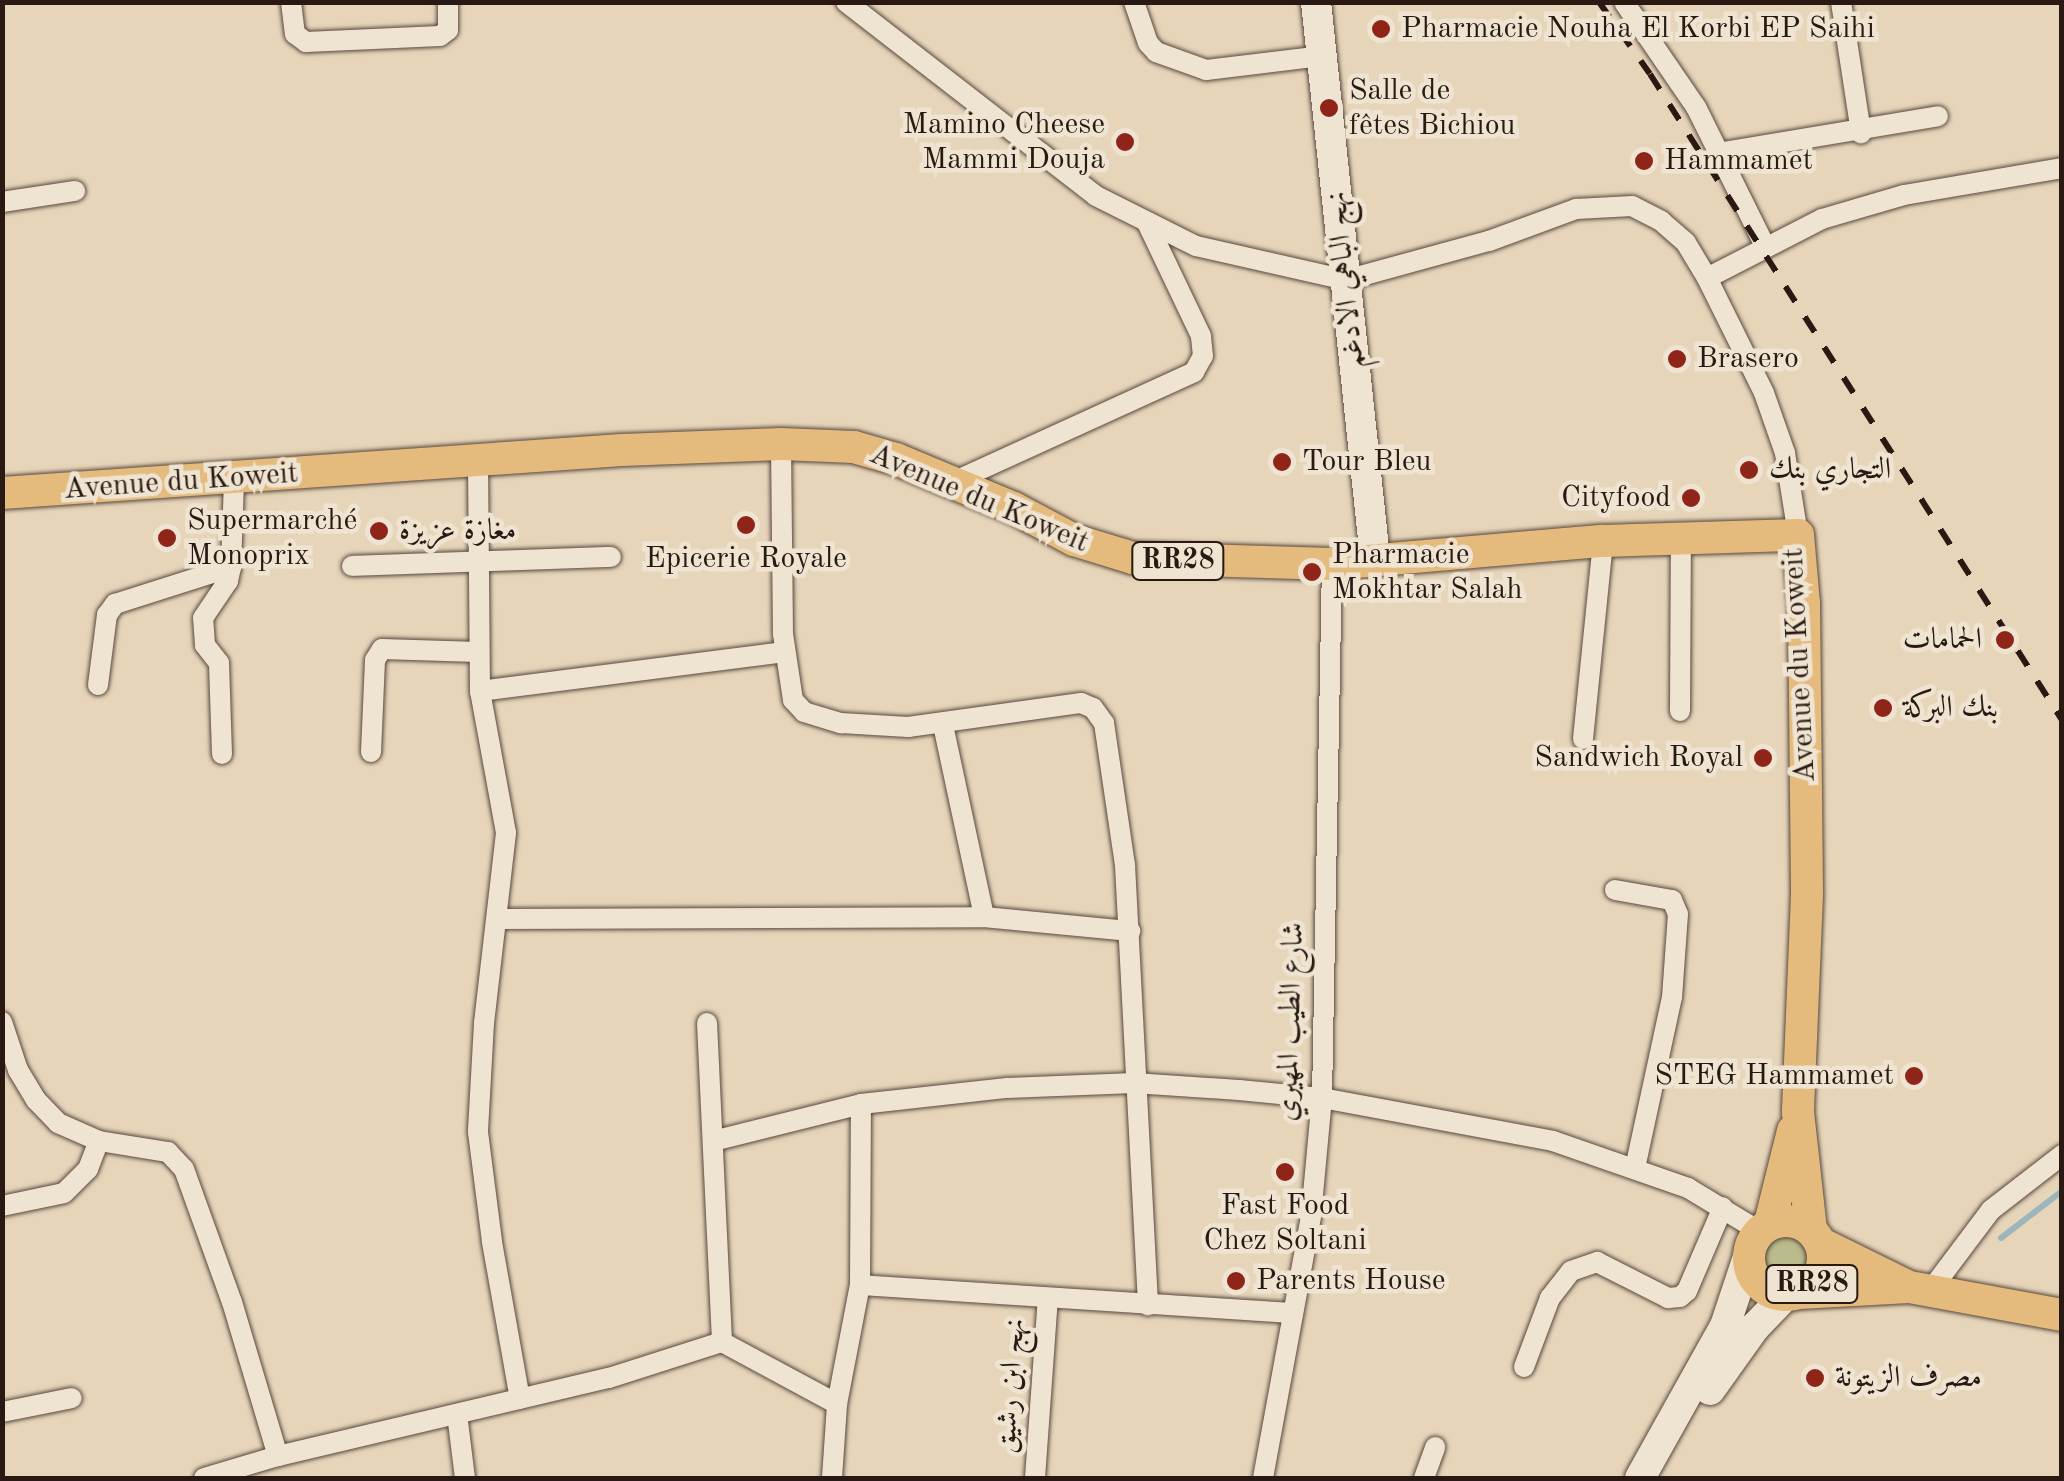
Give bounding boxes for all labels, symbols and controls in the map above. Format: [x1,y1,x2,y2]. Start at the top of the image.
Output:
place label: Pharmacie Nouha El Korbi EP Saihi [1401,11,1875,47]
marker: Pharmacie Nouha El Korbi EP Saihi [1370,18,1392,40]
place label: Salle de fêtes Bichiou [1349,73,1516,144]
marker: Salle de fêtes Bichiou [1318,97,1340,119]
place label: Mamino Cheese Mammi Douja [903,107,1105,178]
marker: Mamino Cheese Mammi Douja [1114,131,1136,153]
place label: Hammamet [1664,143,1813,179]
marker: Hammamet [1633,150,1655,172]
street label: نهج الباهي الادغم [1319,190,1373,370]
place label: Brasero [1697,341,1799,377]
marker: Brasero [1666,348,1688,370]
street label: Avenue du Koweit [864,437,1094,561]
place label: Tour Bleu [1302,444,1432,480]
marker: Tour Bleu [1271,451,1293,473]
place label: التجاري بنك [1769,452,1891,488]
street label: Avenue du Koweit [62,456,300,508]
marker: التجاري بنك [1738,459,1760,481]
place label: Cityfood [1561,480,1671,516]
marker: Cityfood [1680,487,1702,509]
place label: Supermarché Monoprix [187,503,357,574]
place label: مغازة عزيزة [399,513,516,549]
marker: Epicerie Royale [735,514,757,536]
marker: مغازة عزيزة [368,520,390,542]
marker: Supermarché Monoprix [156,527,178,549]
place label: Pharmacie Mokhtar Salah [1332,537,1523,608]
road number: RR28 [1130,538,1226,584]
place label: Epicerie Royale [645,541,847,577]
street label: Avenue du Koweit [1776,547,1824,783]
marker: Pharmacie Mokhtar Salah [1301,561,1323,583]
place label: الحمامات [1903,622,1982,658]
marker: الحمامات [1992,627,2018,653]
place label: بنك البركة [1903,690,1998,726]
marker: بنك البركة [1872,697,1894,719]
place label: Sandwich Royal [1534,740,1743,776]
marker: Sandwich Royal [1752,747,1774,769]
street label: شارع الطيب المهيري [1270,922,1312,1122]
place label: STEG Hammamet [1654,1058,1894,1094]
marker: STEG Hammamet [1903,1065,1925,1087]
marker: Fast Food Chez Soltani [1274,1161,1296,1183]
place label: Fast Food Chez Soltani [1203,1188,1367,1258]
road number: RR28 [1764,1261,1860,1307]
place label: Parents House [1256,1263,1445,1299]
marker: Parents House [1225,1270,1247,1292]
street label: نهج ابن رشيق [988,1317,1034,1455]
place label: مصرف الزيتونة [1835,1360,1982,1396]
marker: مصرف الزيتونة [1804,1367,1826,1389]

